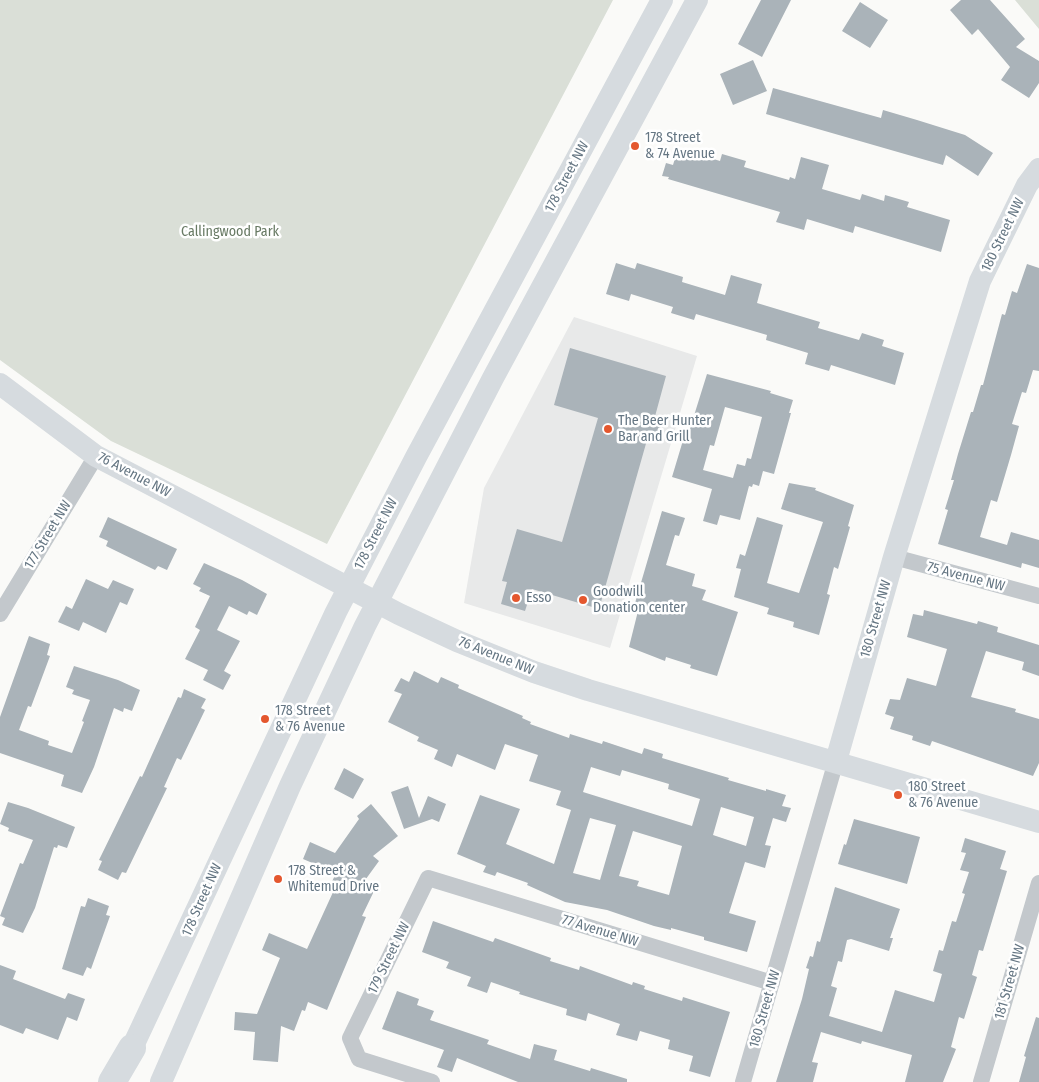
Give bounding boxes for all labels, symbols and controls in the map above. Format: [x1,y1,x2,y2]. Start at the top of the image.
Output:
place label: 178 Street & 74 Avenue [645,130,715,162]
street label: 178 Street NW [541,139,593,215]
marker: 178 Street & 74 Avenue [629,140,641,152]
street label: 180 Street NW [978,195,1028,275]
park label: Callingwood Park [181,224,279,240]
place label: The Beer Hunter Bar and Grill [618,413,711,446]
marker: The Beer Hunter Bar and Grill [602,423,614,435]
street label: 76 Avenue NW [95,449,173,501]
street label: 178 Street NW [351,496,401,572]
street label: 177 Street NW [21,498,75,572]
street label: 75 Avenue NW [925,559,1007,595]
street label: 180 Street NW [857,578,895,660]
place label: Goodwill Donation center [593,584,685,616]
place label: Esso [526,590,552,606]
marker: Esso [510,592,522,604]
marker: Goodwill Donation center [577,594,589,606]
street label: 76 Avenue NW [456,633,536,679]
place label: 178 Street & 76 Avenue [275,703,345,736]
marker: 178 Street & 76 Avenue [259,713,271,725]
place label: 180 Street & 76 Avenue [908,779,978,812]
marker: 180 Street & 76 Avenue [892,789,904,801]
street label: 178 Street NW [178,861,226,939]
place label: 178 Street & Whitemud Drive [288,863,379,896]
marker: 178 Street & Whitemud Drive [272,873,284,885]
street label: 77 Avenue NW [560,911,640,951]
street label: 179 Street NW [364,919,414,997]
street label: 181 Street NW [991,942,1029,1022]
street label: 180 Street NW [746,968,784,1050]

